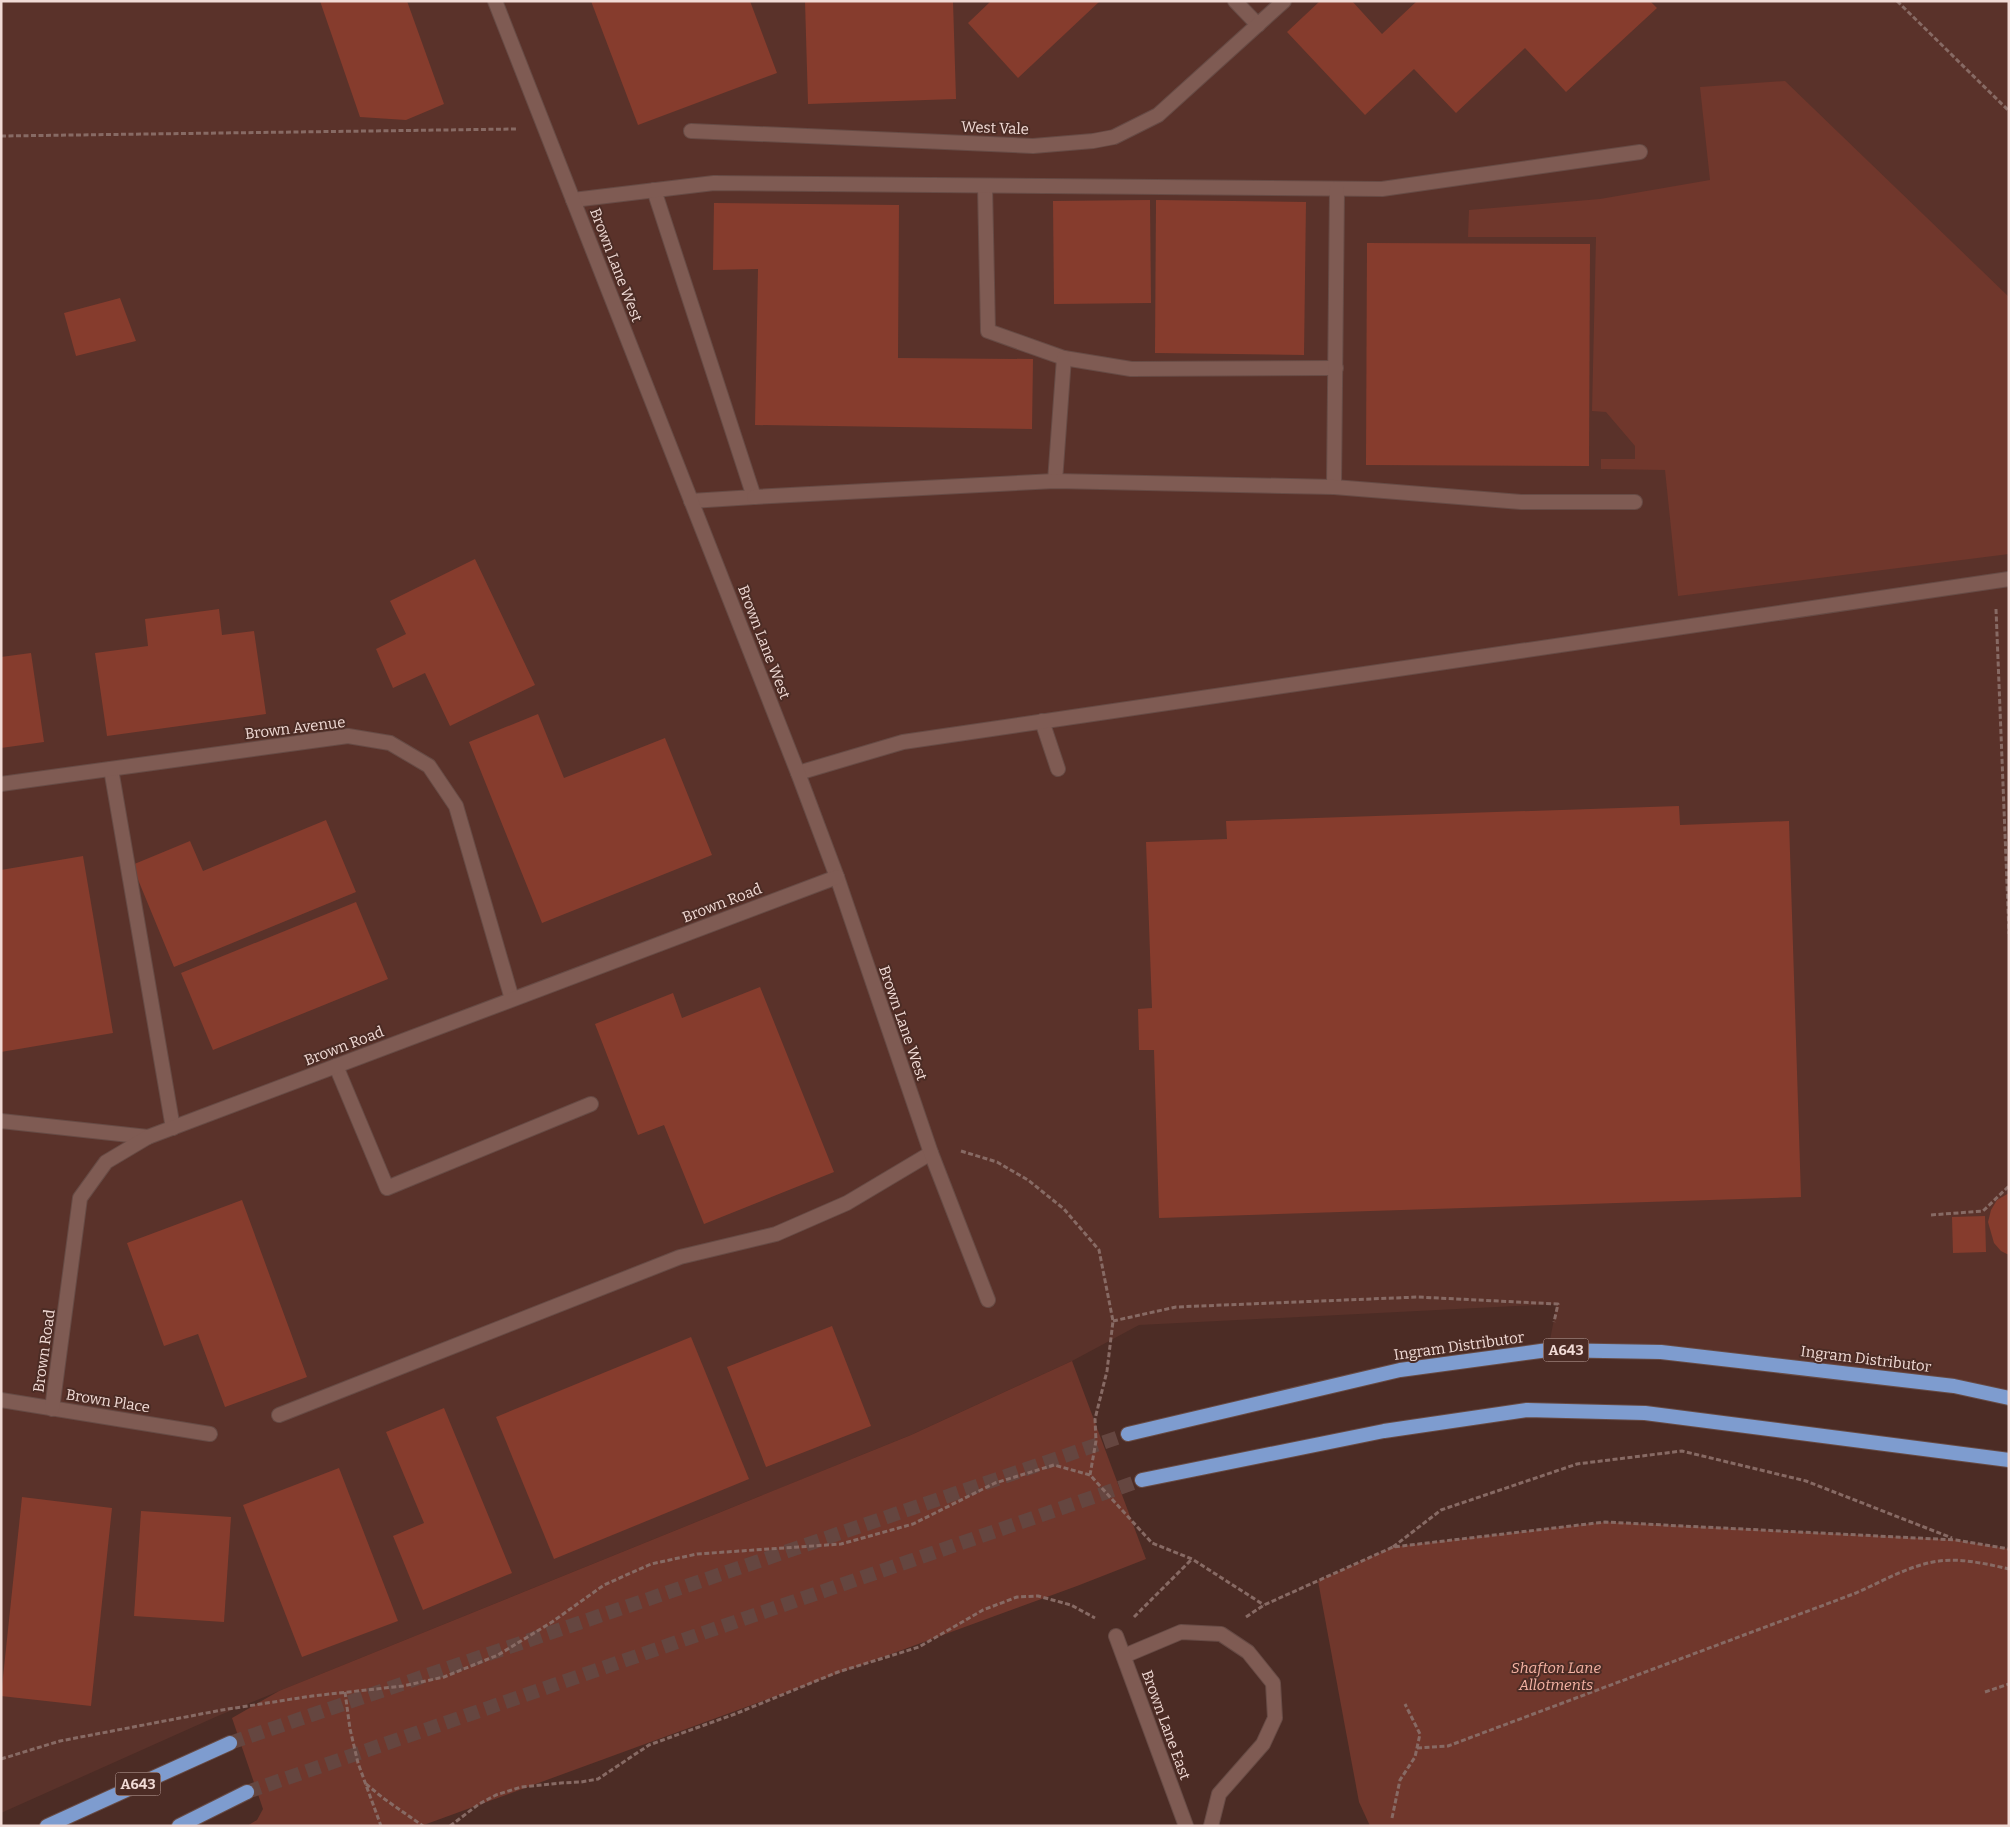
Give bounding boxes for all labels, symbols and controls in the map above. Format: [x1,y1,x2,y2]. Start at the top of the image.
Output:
street label: West Vale [961,118,1029,138]
street label: Brown Lane West [586,206,646,325]
street label: Brown Lane West [734,583,794,702]
street label: Brown Avenue [244,713,346,743]
street label: Brown Road [680,880,764,926]
street label: Brown Lane West [875,963,931,1083]
street label: Brown Road [302,1023,386,1069]
street label: Brown Road [29,1308,59,1394]
street label: Ingram Distributor [1393,1328,1526,1364]
road number: A643 [1544,1338,1588,1362]
street label: Ingram Distributor [1800,1342,1933,1376]
street label: Brown Place [65,1385,151,1417]
park label: Shafton Lane Allotments [1511,1659,1601,1694]
street label: Brown Lane East [1138,1668,1194,1783]
road number: A643 [116,1772,160,1796]

